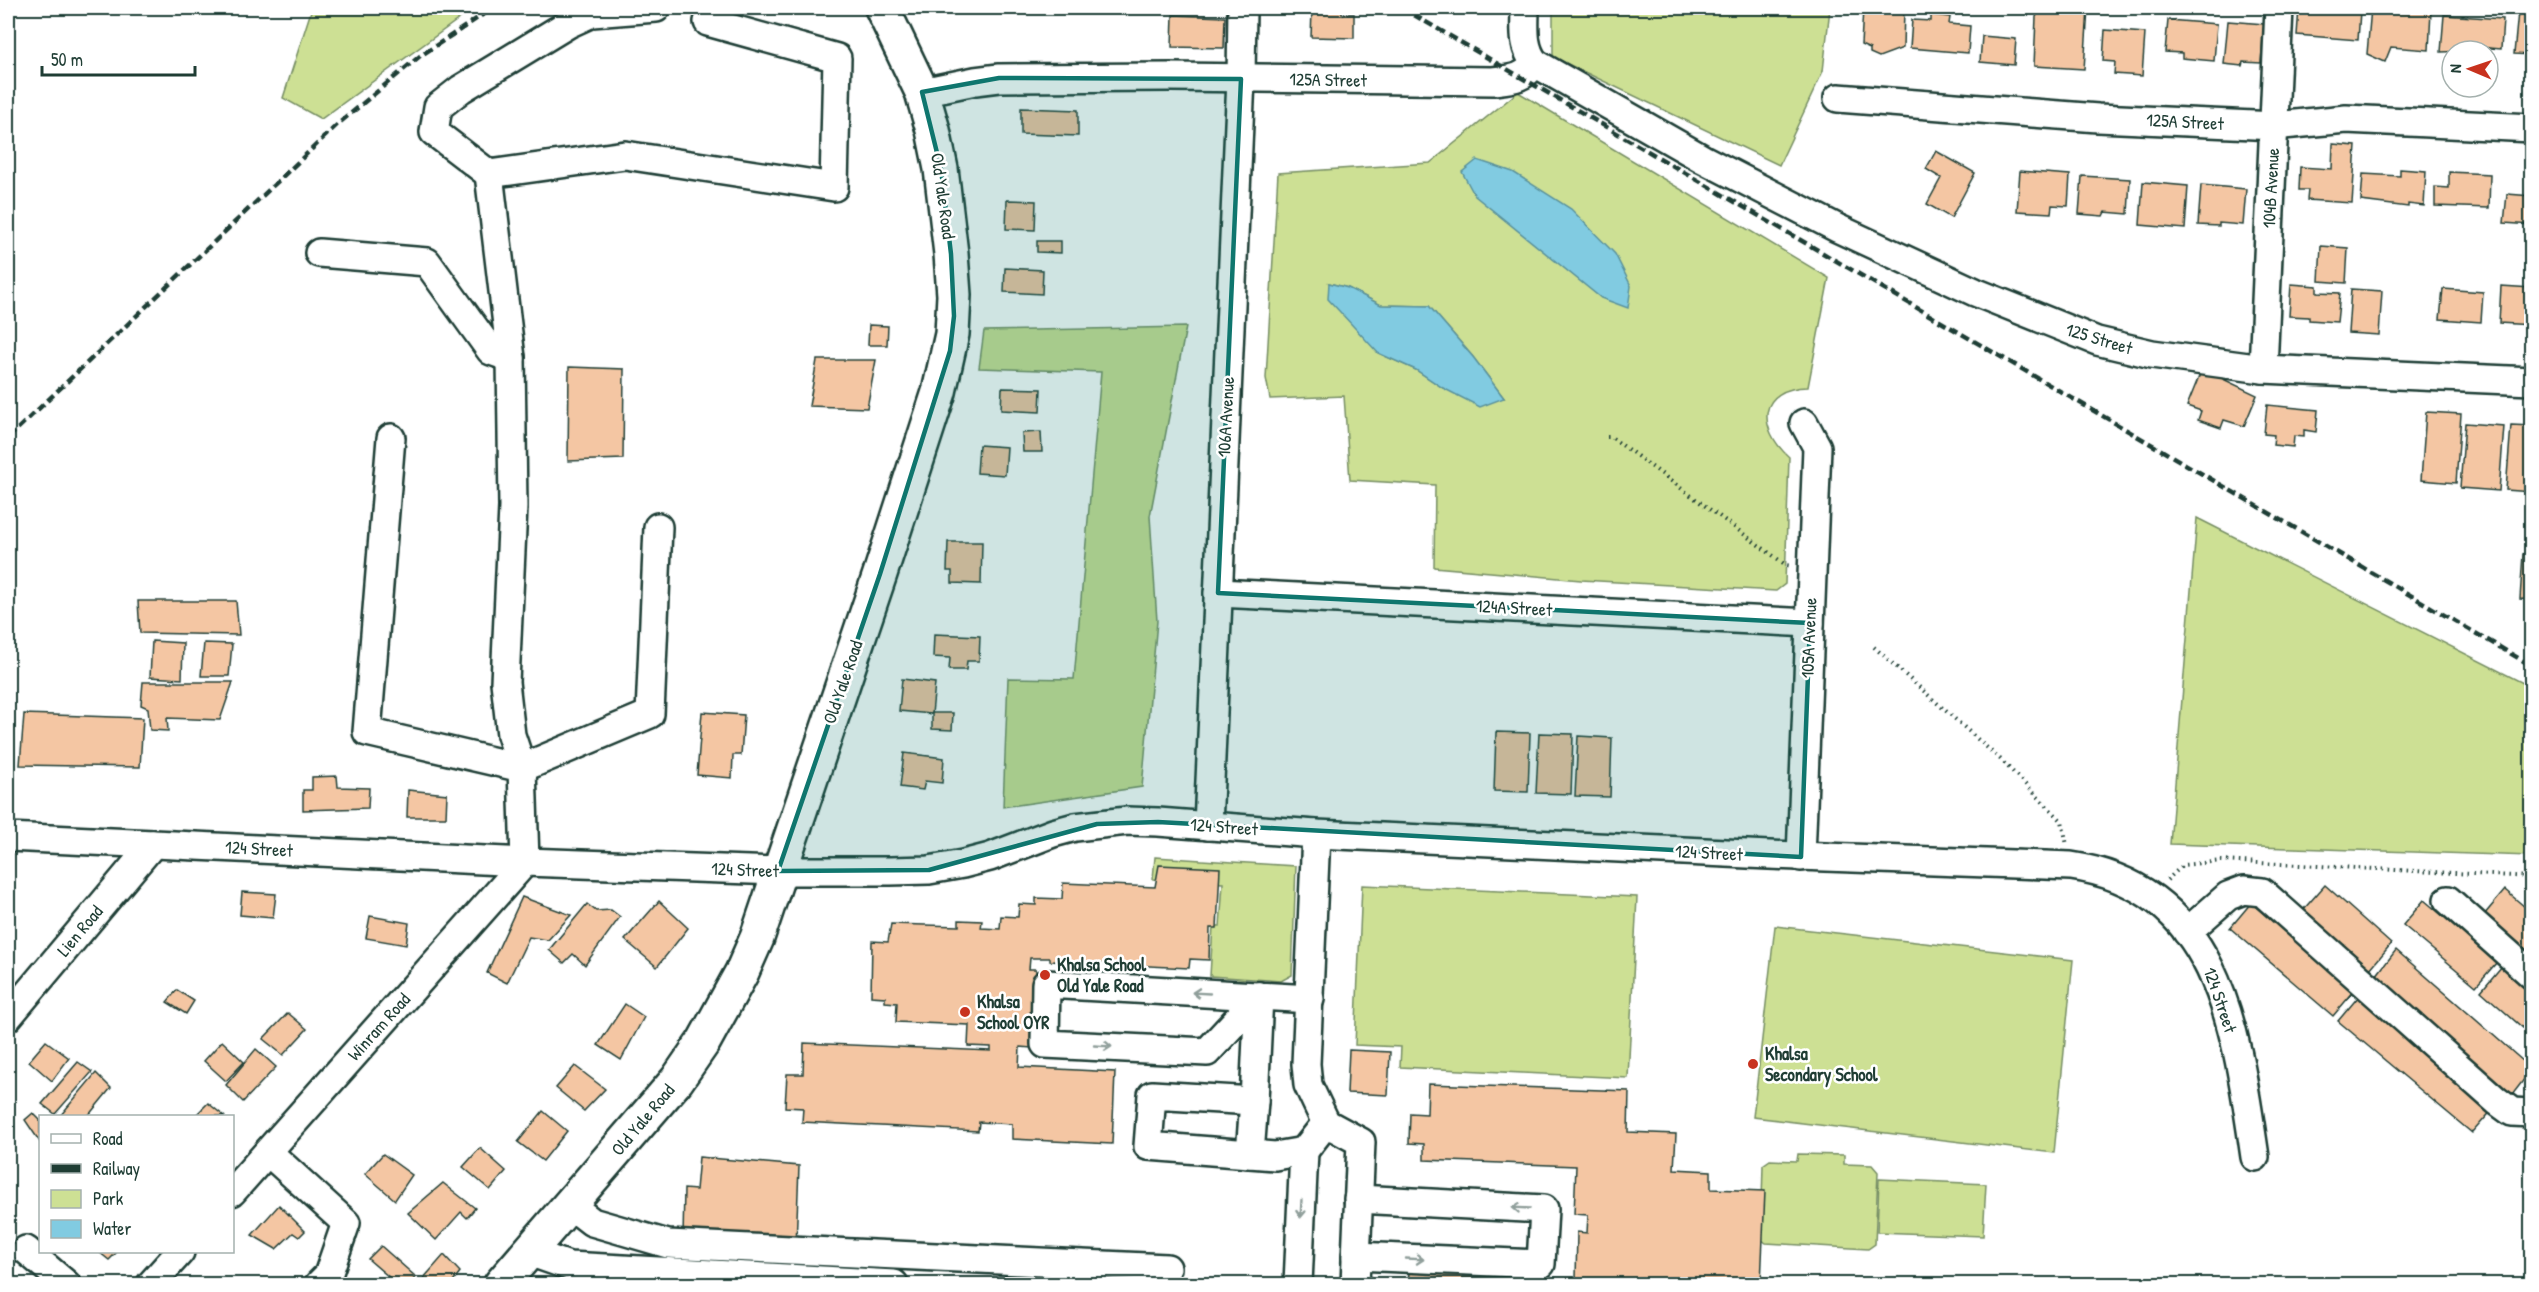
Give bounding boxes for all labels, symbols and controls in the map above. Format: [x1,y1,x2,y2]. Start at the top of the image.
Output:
scale bar [42,39,195,77]
north arrow [2440,39,2500,99]
text: 50 m [51,47,83,72]
text: N [2444,63,2466,73]
street label: 125A Street [1289,66,1368,93]
street label: 125A Street [2146,107,2225,136]
street label: 104B Avenue [2256,147,2285,229]
street label: Old Yale Road [925,151,962,241]
street label: 125 Street [2063,317,2136,361]
street label: 106A Avenue [1211,376,1240,458]
street label: 124A Street [1475,593,1554,622]
street label: 105A Avenue [1795,597,1822,679]
street label: Old Yale Road [817,637,868,727]
street label: 124 Street [1189,812,1259,841]
street label: 124 Street [225,834,294,863]
street label: 124 Street [1675,838,1744,867]
street label: 124 Street [711,856,780,883]
street label: Lien Road [51,900,108,962]
place label: Khalsa School Old Yale Road [1057,952,1147,998]
street label: 124 Street [2198,964,2244,1037]
marker: Khalsa School Old Yale Road [1038,968,1052,982]
street label: Winram Road [342,987,416,1066]
one-way arrow [1192,987,1212,998]
place label: Khalsa School OYR [977,989,1050,1035]
marker: Khalsa School OYR [958,1005,972,1019]
one-way arrow [1093,1041,1113,1052]
place label: Khalsa Secondary School [1765,1041,1879,1088]
marker: Khalsa Secondary School [1746,1057,1760,1071]
street label: Old Yale Road [605,1078,680,1161]
legend [39,1115,234,1253]
text: Road [93,1126,123,1151]
text: Railway [93,1156,140,1181]
text: Park [93,1186,124,1211]
one-way arrow [1296,1199,1307,1219]
one-way arrow [1511,1202,1531,1213]
text: Water [93,1216,131,1241]
one-way arrow [1404,1253,1424,1264]

